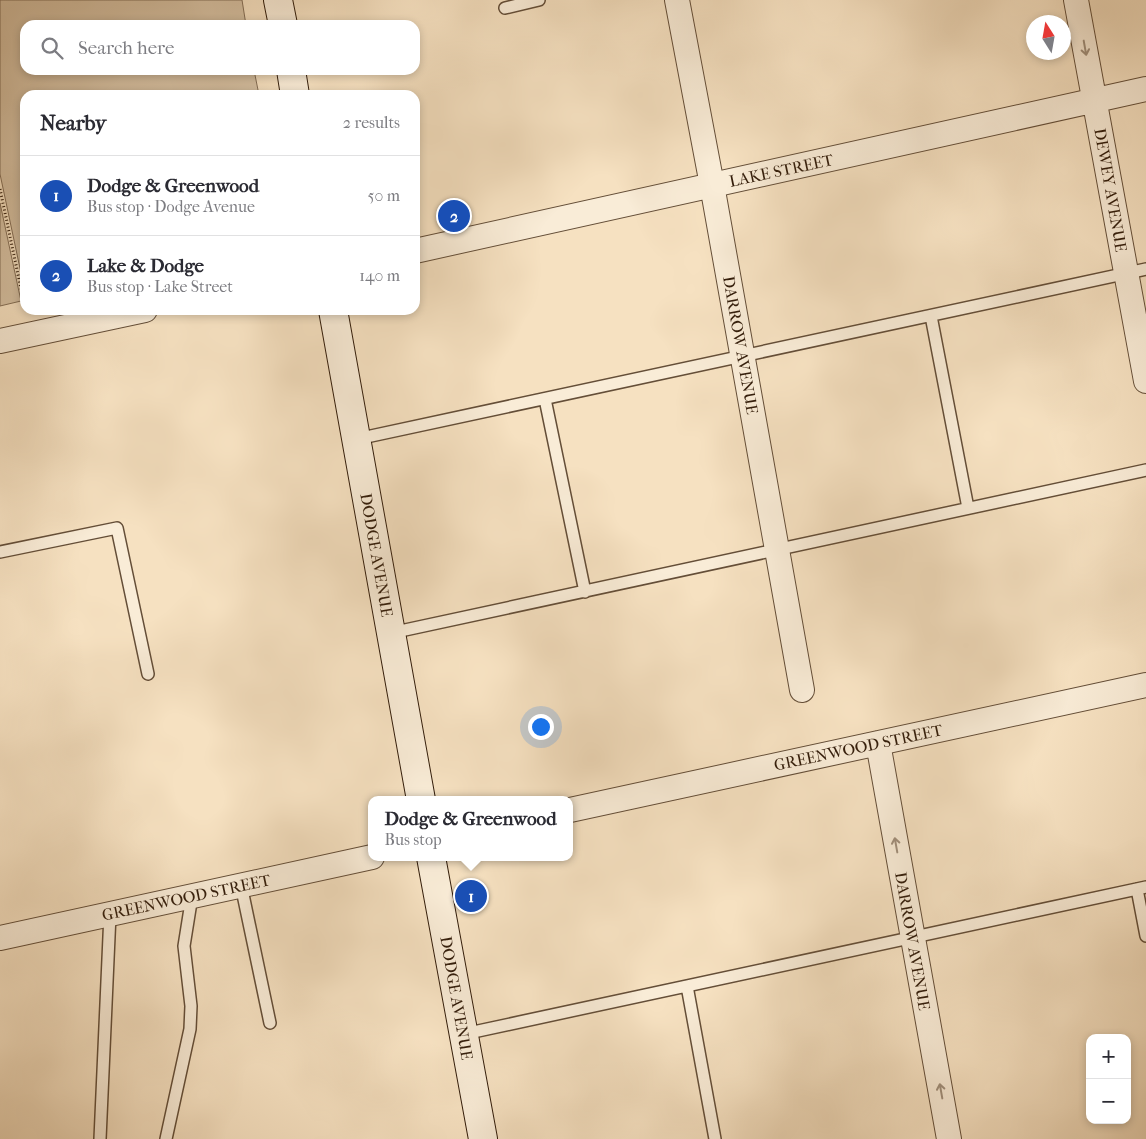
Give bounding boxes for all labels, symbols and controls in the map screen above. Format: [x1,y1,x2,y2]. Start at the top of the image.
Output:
north arrow [1026,15,1071,60]
search box [20,20,420,75]
icon: search [38,34,66,62]
text: Search here [78,37,174,59]
one-way arrow [1080,40,1090,56]
text: Nearby [40,111,106,135]
text: 2 results [343,113,400,132]
street label: DEWEY AVENUE [1090,127,1131,254]
street label: LAKE STREET [727,150,835,191]
text: Dodge & Greenwood [87,175,259,197]
text: 1 [53,186,59,205]
text: 50 m [368,186,400,205]
text: Bus stop · Dodge Avenue [87,197,255,216]
pin: 2 [438,197,470,235]
text: Lake & Dodge [87,255,204,277]
text: 2 [52,266,60,285]
text: 140 m [359,266,400,285]
street label: DARROW AVENUE [719,274,762,416]
text: Bus stop · Lake Street [87,277,233,296]
street label: DODGE AVENUE [356,492,397,619]
your location [528,714,554,740]
street label: GREENWOOD STREET [772,720,944,775]
popup [368,796,573,861]
text: Dodge & Greenwood [384,808,557,830]
text: Bus stop [384,830,442,849]
one-way arrow [891,837,900,853]
street label: GREENWOOD STREET [100,870,272,925]
street label: DARROW AVENUE [891,870,934,1012]
pin: 1 [455,877,487,915]
street label: DODGE AVENUE [436,935,477,1062]
map controls [1086,1034,1131,1124]
button: + [1086,1034,1131,1079]
button: − [1086,1079,1131,1124]
one-way arrow [935,1083,945,1099]

